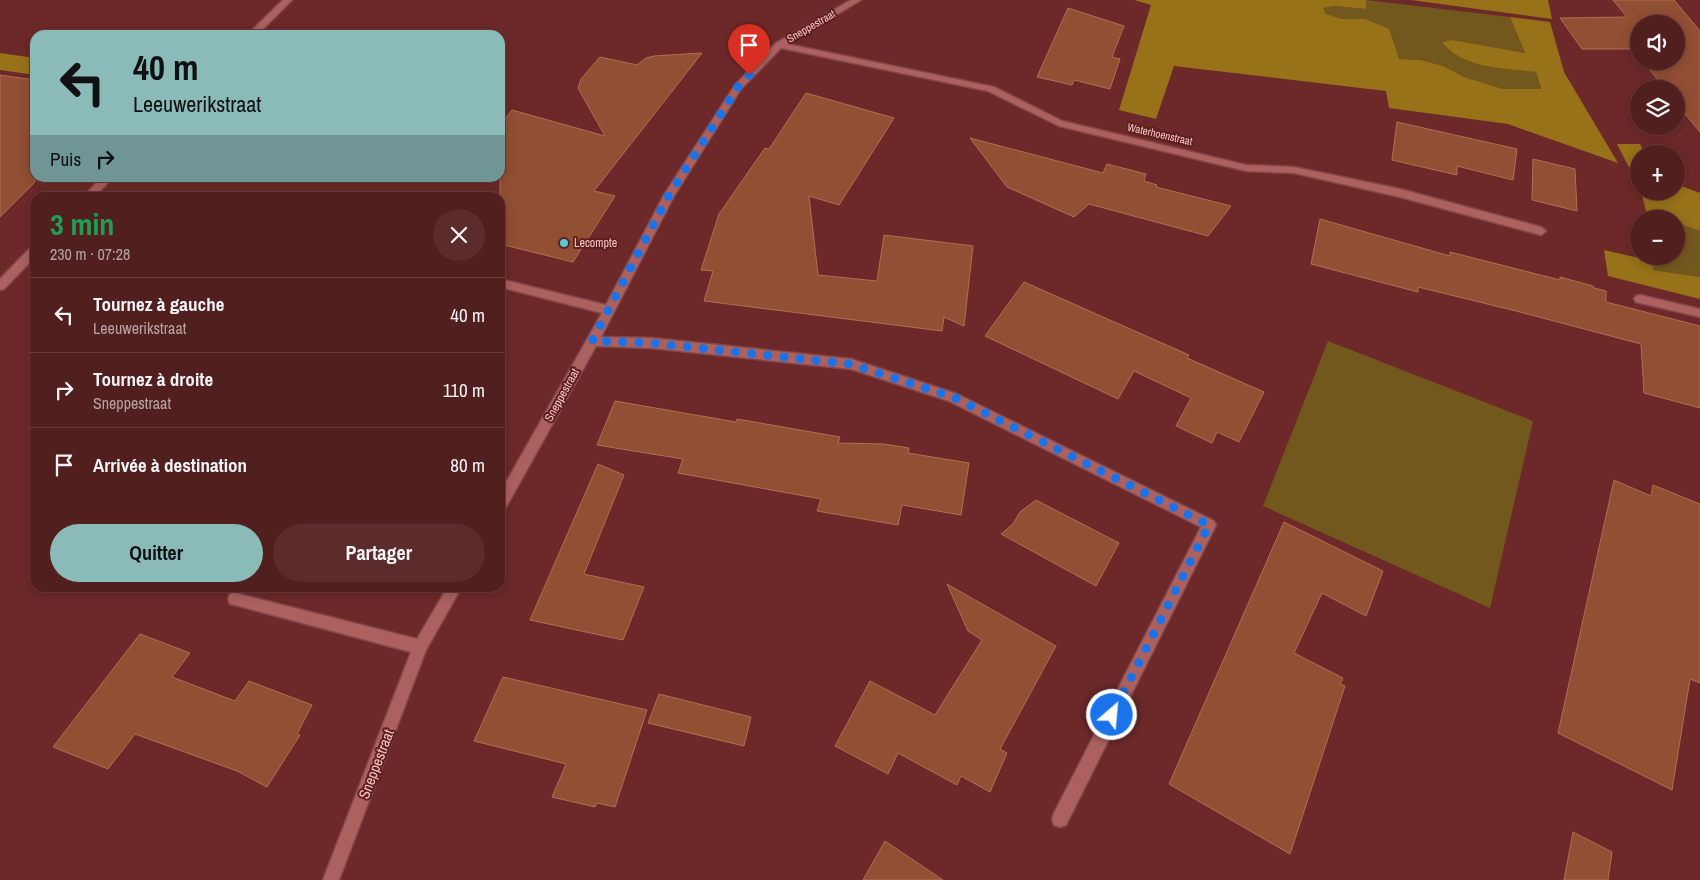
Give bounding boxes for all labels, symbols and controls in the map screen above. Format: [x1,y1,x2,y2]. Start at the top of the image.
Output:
street label: Sneppestraat [784,6,838,45]
map controls [1630,15,1685,265]
button: sound [1630,15,1685,70]
pin [728,24,770,75]
icon: arrive [735,31,763,59]
text: 40 m [133,44,198,91]
icon: left [50,50,115,115]
button: layers [1630,80,1685,135]
text: Leeuwerikstraat [133,89,261,119]
street label: Waterhoenstraat [1126,120,1194,148]
icon: right [91,145,119,173]
button: + [1630,145,1685,200]
text: Puis [50,146,81,172]
text: 3 min [50,204,114,244]
button: close [433,209,485,261]
button: − [1630,210,1685,265]
place label: Lecompte [574,235,617,251]
marker: Lecompte [558,237,570,249]
text: 230 m · 07:28 [50,243,130,265]
text: Tournez à gauche [93,291,224,317]
icon: left [50,301,78,329]
text: 40 m [450,302,485,328]
text: Leeuwerikstraat [93,317,186,339]
street label: Sneppestraat [541,365,583,424]
text: Tournez à droite [93,366,213,392]
icon: right [50,376,78,404]
text: 110 m [443,377,485,403]
text: Sneppestraat [93,392,171,414]
icon: arrive [50,451,78,479]
text: Arrivée à destination [93,452,247,478]
text: 80 m [450,452,485,478]
button: Quitter [50,524,263,582]
button: Partager [273,524,485,582]
position arrow [1085,688,1137,740]
street label: Sneppestraat [353,726,399,802]

